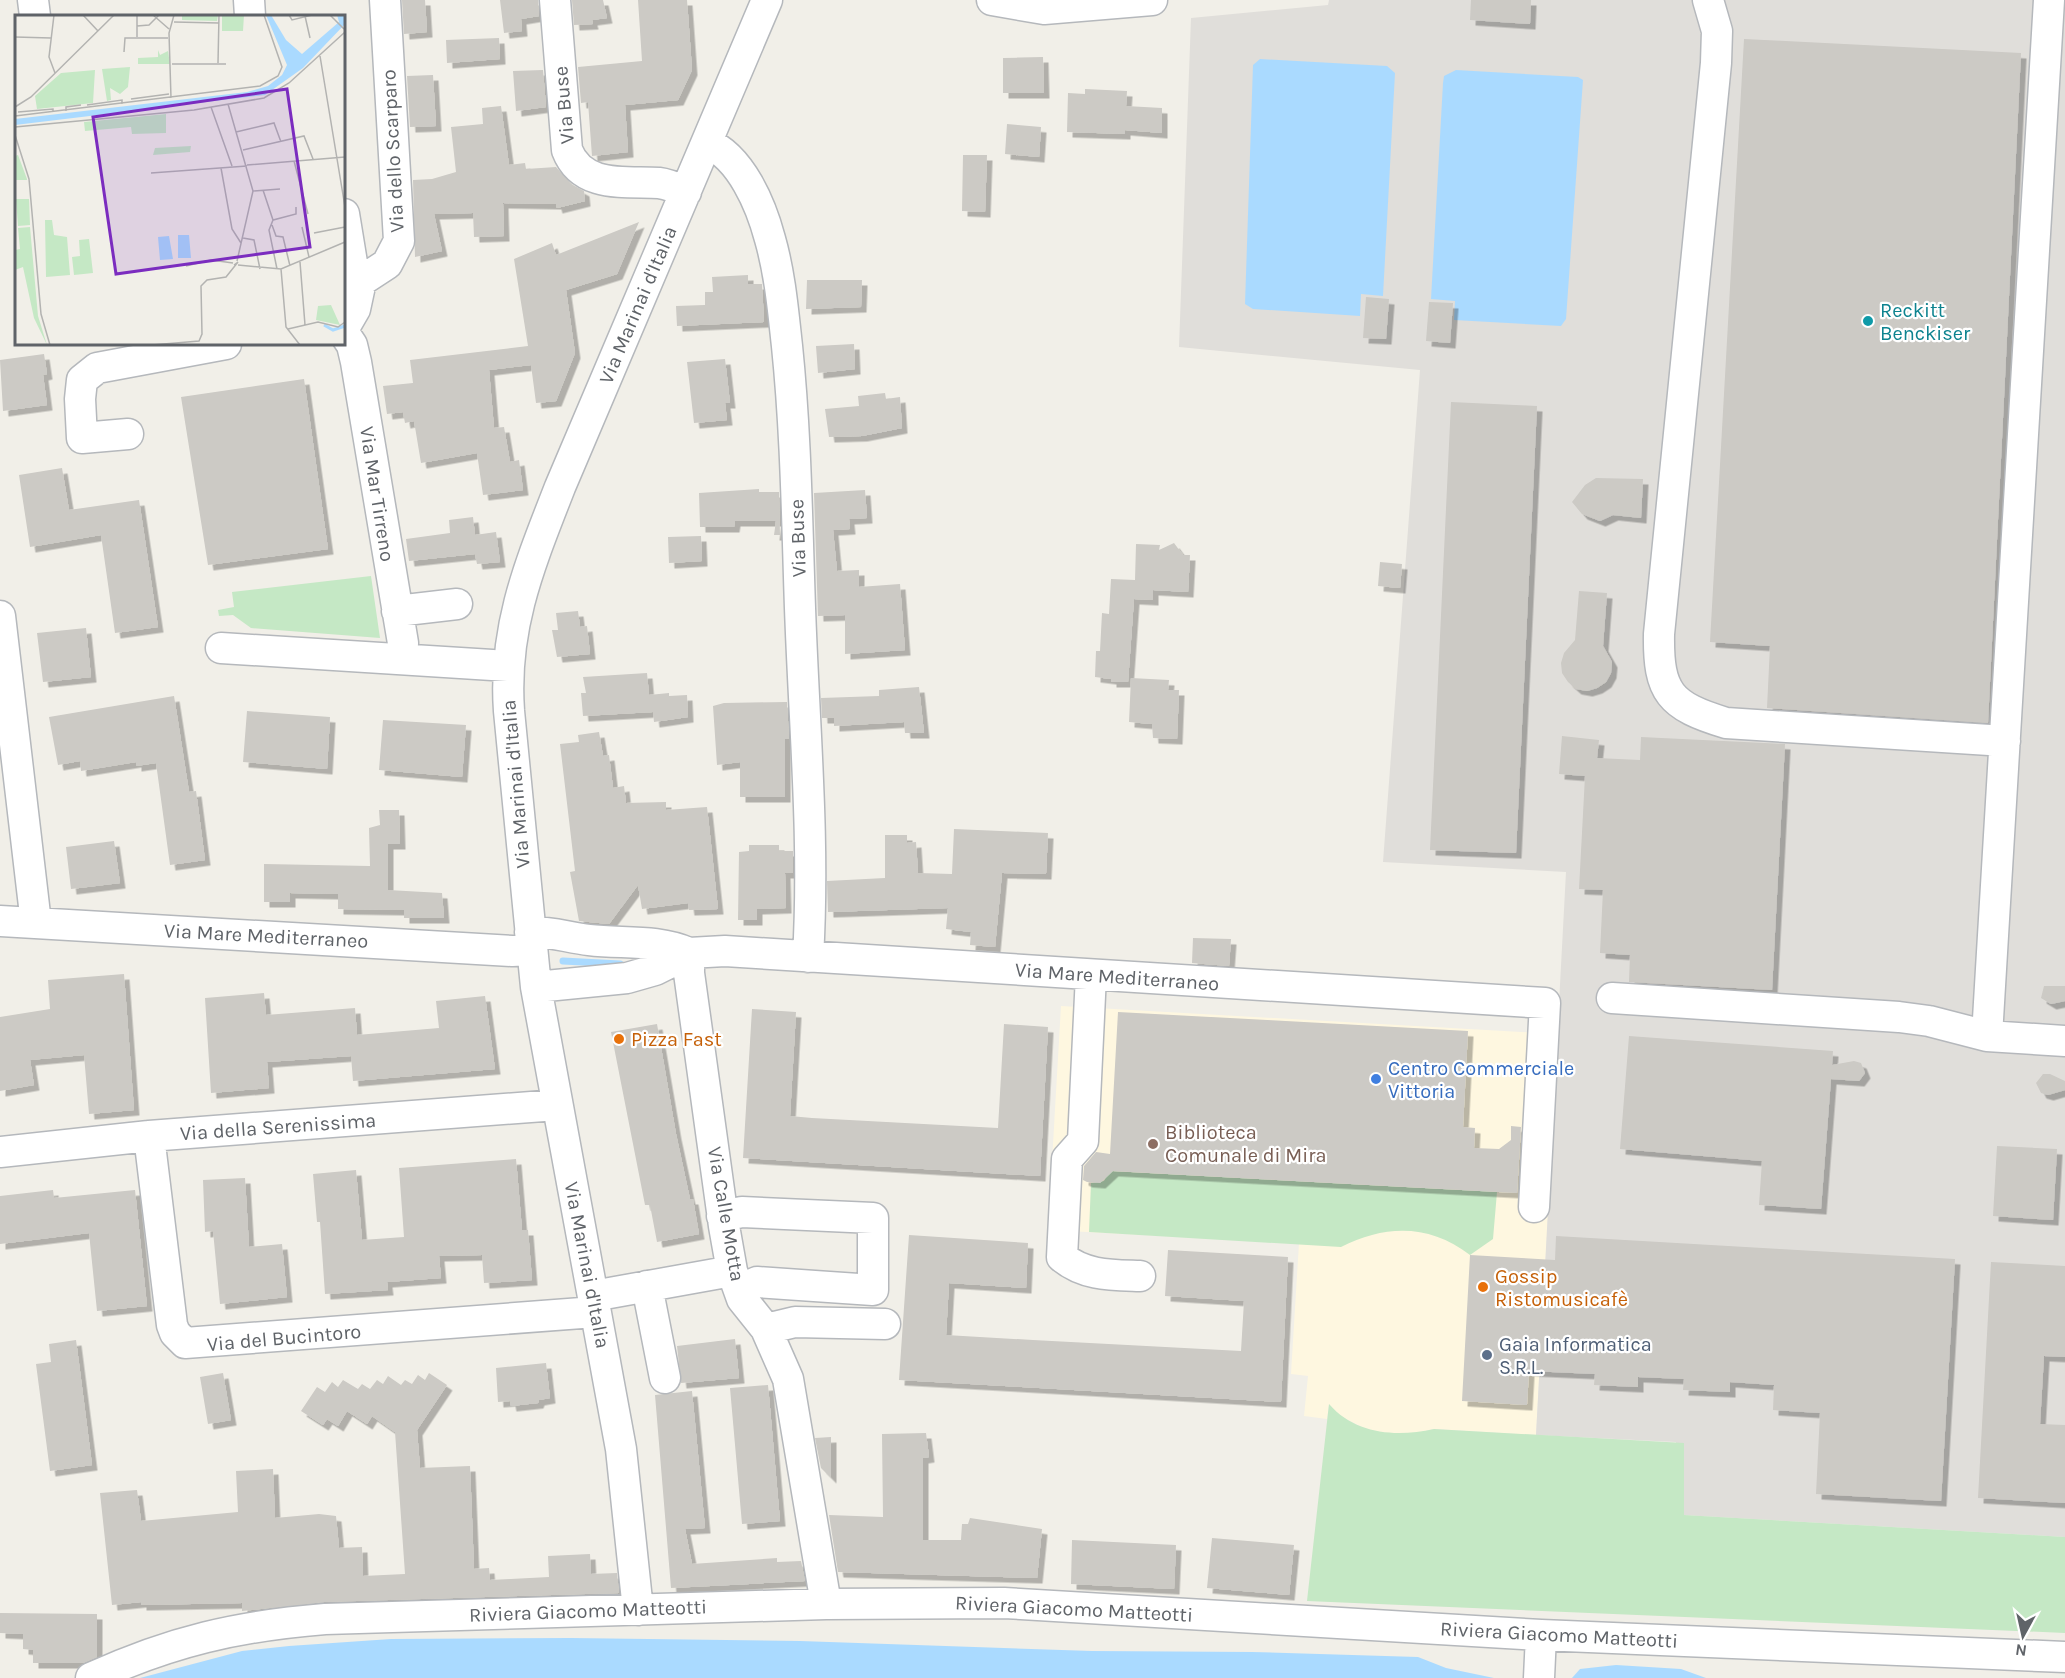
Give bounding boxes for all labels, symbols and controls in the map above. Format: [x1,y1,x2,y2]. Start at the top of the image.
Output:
inset map [15,15,345,345]
street label: Via Buse [549,65,579,145]
street label: Via dello Scarparo [377,69,409,233]
street label: Via Marinai d'Italia [594,223,682,387]
place label: Reckitt Benckiser [1880,299,1971,345]
marker: Reckitt Benckiser [1861,314,1875,328]
street label: Via Mar Tirreno [355,425,399,563]
street label: Via Buse [785,498,811,578]
street label: Via Marinai d'Italia [497,699,535,869]
street label: Via Mare Mediterraneo [163,919,369,953]
street label: Via Mare Mediterraneo [1014,958,1220,996]
place label: Pizza Fast [631,1028,722,1051]
marker: Pizza Fast [612,1032,626,1046]
place label: Centro Commerciale Vittoria [1388,1057,1574,1103]
marker: Centro Commerciale Vittoria [1369,1072,1383,1086]
street label: Via della Serenissima [179,1109,377,1145]
place label: Biblioteca Comunale di Mira [1165,1121,1326,1167]
marker: Biblioteca Comunale di Mira [1146,1137,1160,1151]
street label: Via Calle Motta [703,1145,749,1283]
street label: Via Marinai d'Italia [560,1180,614,1350]
place label: Gossip Ristomusicafè [1495,1265,1628,1311]
marker: Gossip Ristomusicafè [1476,1280,1490,1294]
street label: Via del Bucintoro [206,1320,362,1356]
place label: Gaia Informatica S.R.L. [1499,1333,1652,1379]
marker: Gaia Informatica S.R.L. [1480,1348,1494,1362]
street label: Riviera Giacomo Matteotti [954,1591,1194,1627]
street label: Riviera Giacomo Matteotti [469,1595,707,1627]
north arrow [1993,1606,2053,1666]
street label: Riviera Giacomo Matteotti [1439,1617,1679,1653]
text: N [2014,1640,2028,1661]

